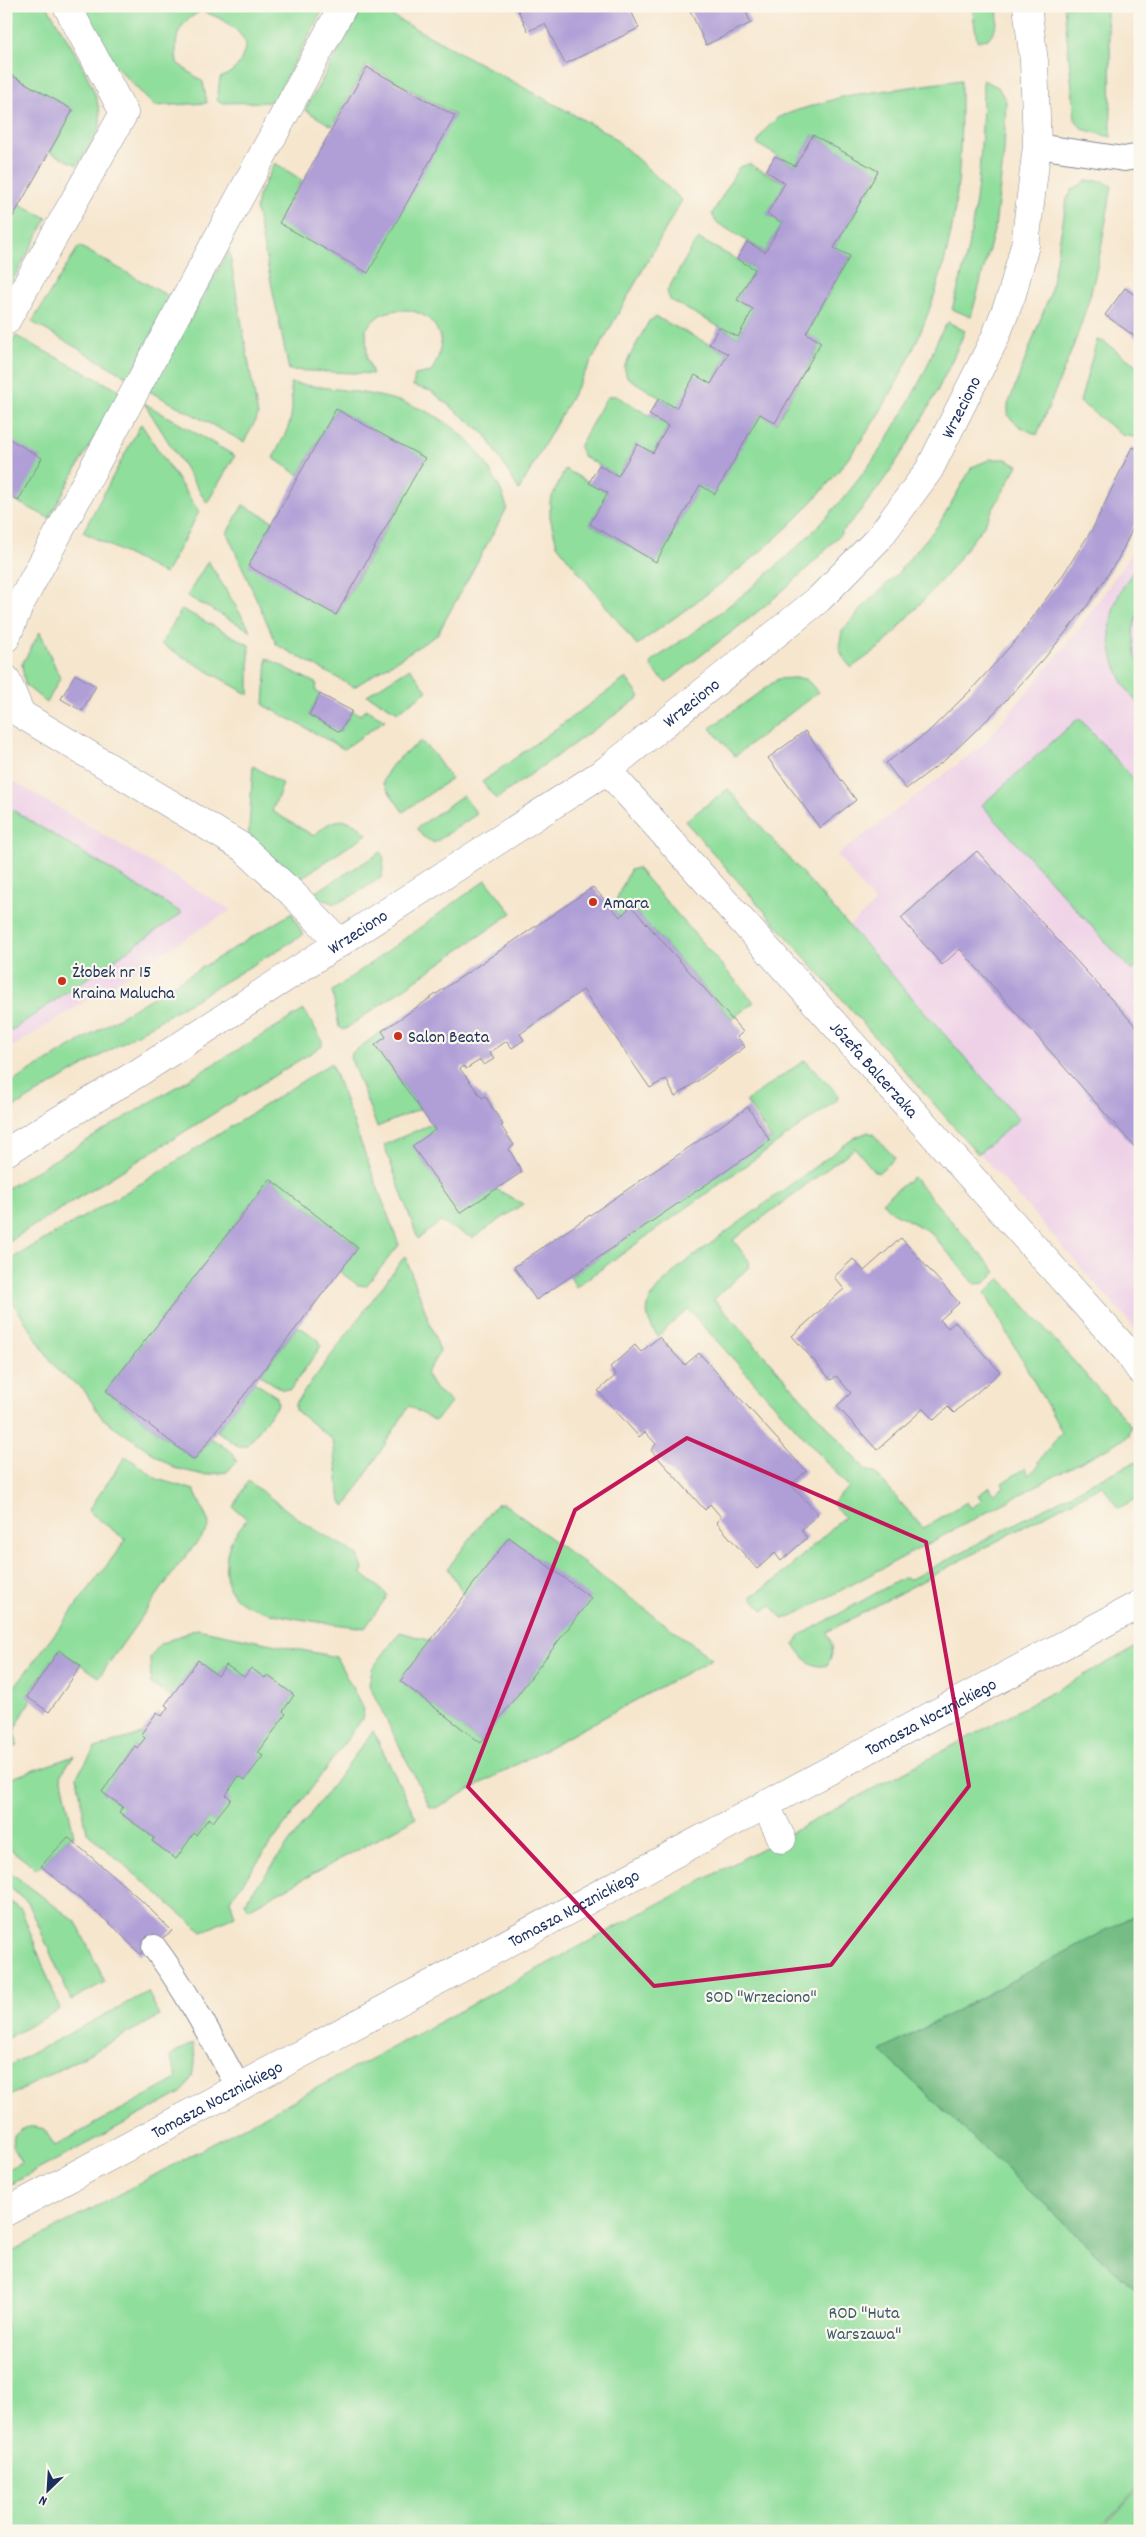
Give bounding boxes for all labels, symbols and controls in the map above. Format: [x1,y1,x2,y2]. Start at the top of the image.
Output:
street label: Wrzeciono [937,373,989,444]
street label: Wrzeciono [659,674,726,735]
place label: Amara [603,892,649,917]
marker: Amara [587,896,599,908]
street label: Wrzeciono [324,905,394,962]
place label: Żłobek nr 15 Kraina Malucha [72,961,175,1007]
marker: Żłobek nr 15 Kraina Malucha [56,975,68,987]
street label: Józefa Balcerzaka [822,1016,923,1125]
place label: Salon Beata [408,1026,490,1051]
marker: Salon Beata [392,1030,404,1042]
street label: Tomasza Nocznickiego [862,1673,1002,1764]
street label: Tomasza Nocznickiego [505,1864,645,1955]
park label: SOD "Wrzeciono" [705,1986,817,2011]
street label: Tomasza Nocznickiego [148,2056,288,2147]
park label: ROD "Huta Warszawa" [827,2302,901,2348]
north arrow [22,2464,72,2514]
text: N [36,2489,51,2510]

